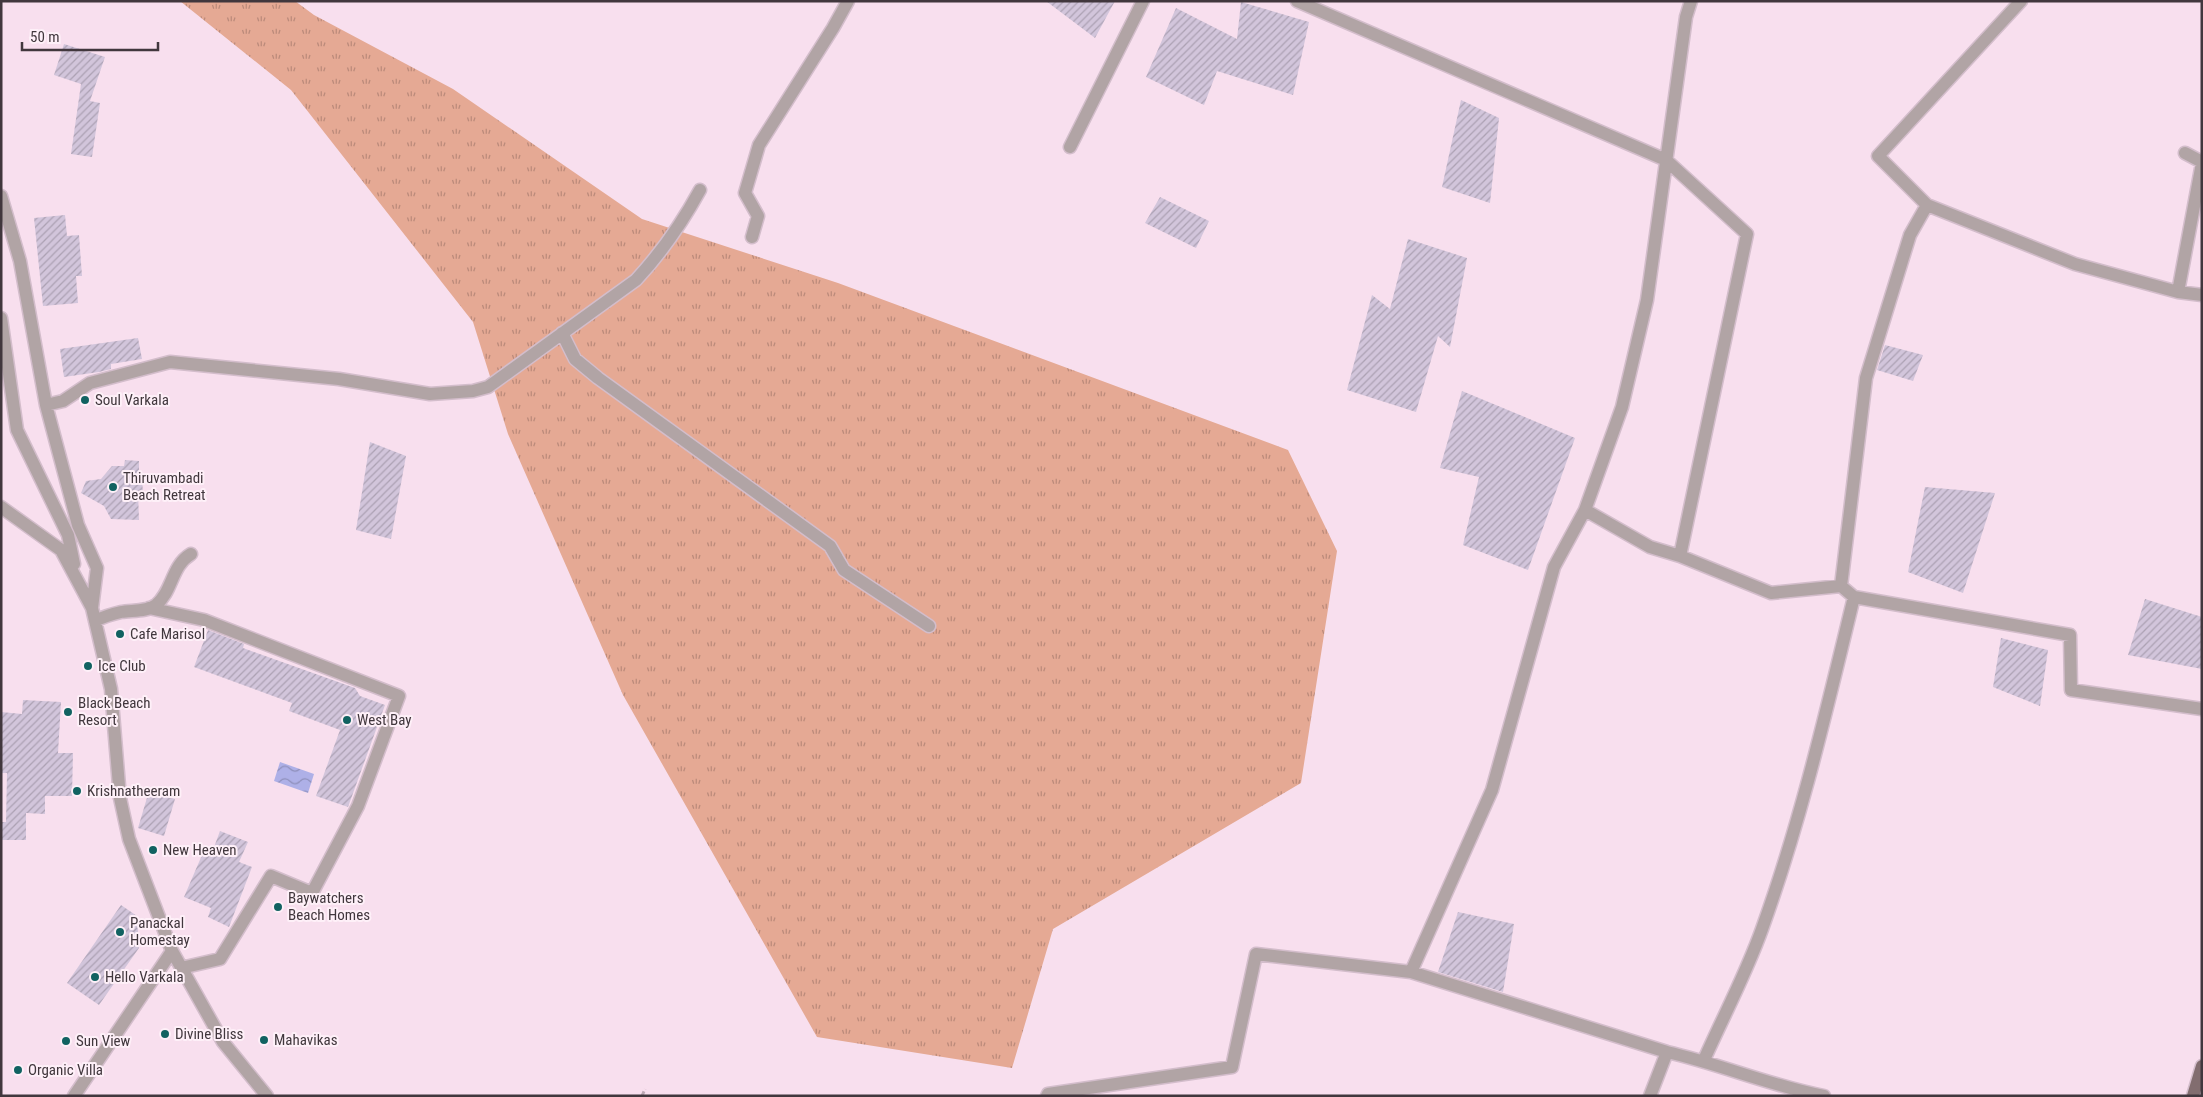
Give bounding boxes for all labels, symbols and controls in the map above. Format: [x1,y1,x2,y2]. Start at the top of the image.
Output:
scale bar [22,20,159,52]
text: 50 m [30,28,60,46]
place label: Soul Varkala [95,391,169,409]
marker: Soul Varkala [79,394,91,406]
place label: Thiruvambadi Beach Retreat [123,469,206,504]
marker: Thiruvambadi Beach Retreat [107,481,119,493]
place label: Cafe Marisol [130,625,205,643]
marker: Cafe Marisol [114,628,126,640]
place label: Ice Club [98,657,146,675]
marker: Ice Club [82,660,94,672]
place label: Black Beach Resort [78,694,151,729]
marker: Black Beach Resort [62,706,74,718]
place label: West Bay [357,711,411,729]
marker: West Bay [341,714,353,726]
place label: Krishnatheeram [87,782,180,800]
marker: Krishnatheeram [71,785,83,797]
place label: New Heaven [163,841,237,859]
marker: New Heaven [147,844,159,856]
place label: Baywatchers Beach Homes [288,889,370,924]
marker: Baywatchers Beach Homes [272,901,284,913]
place label: Panackal Homestay [130,914,190,949]
marker: Panackal Homestay [114,926,126,938]
place label: Hello Varkala [105,968,184,986]
marker: Hello Varkala [89,971,101,983]
place label: Divine Bliss [175,1025,244,1043]
marker: Divine Bliss [159,1028,171,1040]
place label: Mahavikas [274,1031,338,1049]
place label: Sun View [76,1032,131,1050]
marker: Mahavikas [258,1034,270,1046]
marker: Sun View [60,1035,72,1047]
place label: Organic Villa [28,1061,103,1079]
marker: Organic Villa [12,1064,24,1076]

